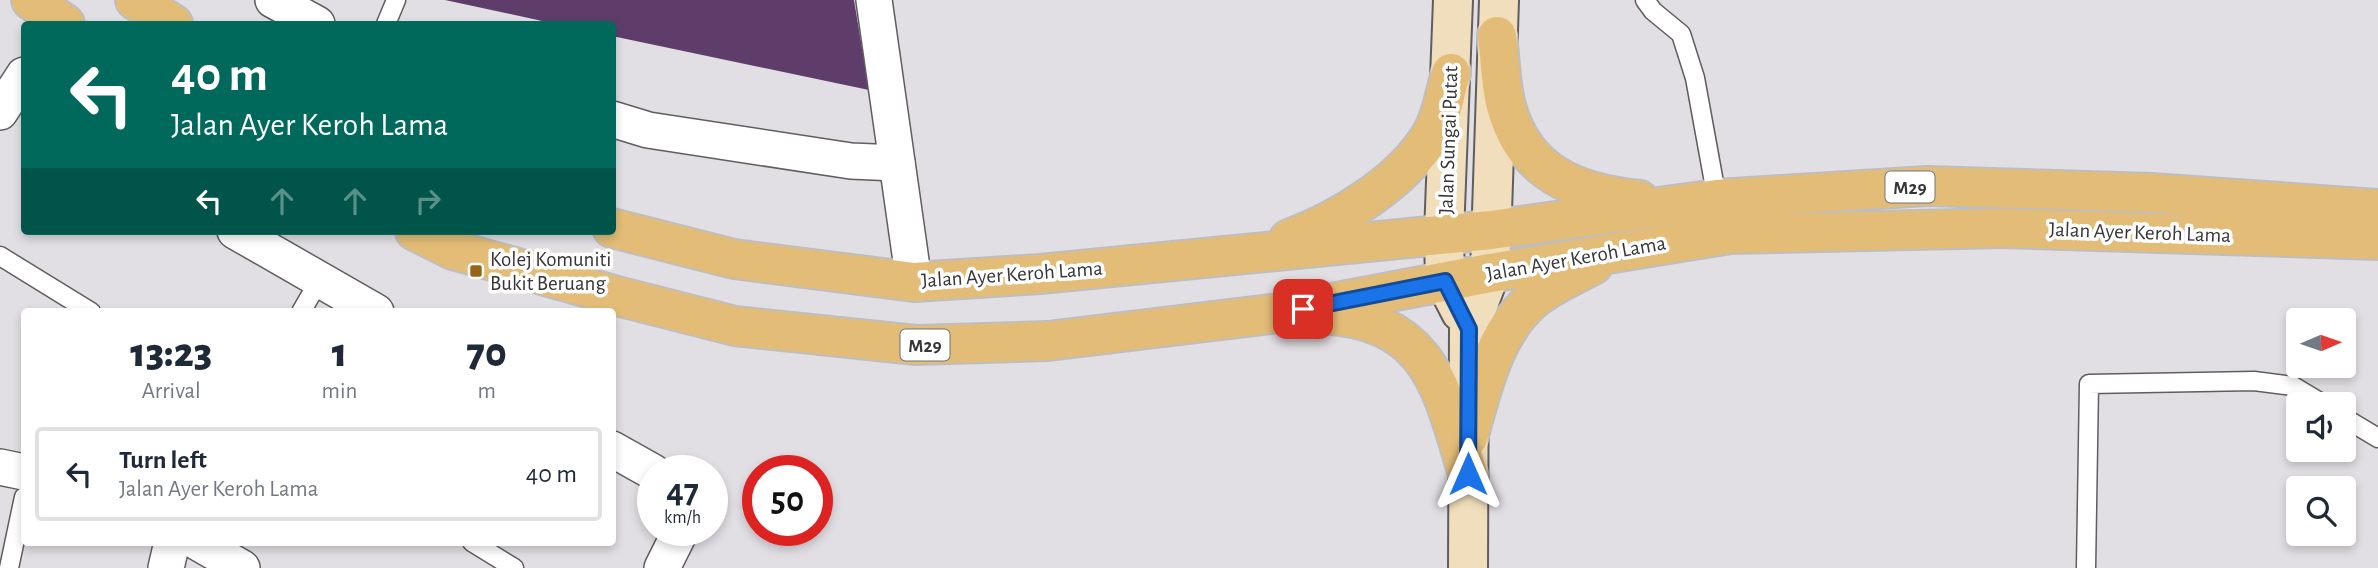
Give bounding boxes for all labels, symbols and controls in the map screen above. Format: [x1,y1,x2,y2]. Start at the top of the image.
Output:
icon: left [56,49,147,140]
text: 40 m [171,51,268,100]
street label: Jalan Sungai Putat [1435,65,1462,215]
text: Jalan Ayer Keroh Lama [171,109,448,141]
road number: M29 [1885,172,1934,202]
icon: left [190,182,228,220]
icon: ahead [263,182,301,220]
icon: ahead [336,182,374,220]
icon: right [409,182,447,220]
street label: Jalan Ayer Keroh Lama [2049,219,2232,246]
street label: Jalan Ayer Keroh Lama [1485,232,1668,285]
place label: Kolej Komuniti Bukit Beruang [490,249,611,294]
street label: Jalan Ayer Keroh Lama [921,258,1104,291]
marker: Kolej Komuniti Bukit Beruang [468,263,484,279]
pin [1273,279,1333,339]
icon: arrive [1284,290,1322,328]
north arrow [2286,308,2356,378]
map controls [2286,308,2356,546]
road number: M29 [900,330,950,360]
text: 13:23 [130,332,212,374]
text: 1 [332,332,347,374]
text: 70 [467,332,507,374]
text: Arrival [142,380,201,403]
text: min [322,380,357,403]
text: m [477,380,496,403]
button: sound [2286,392,2356,462]
position arrow [1431,437,1505,511]
text: Turn left [119,447,207,473]
icon: left [60,455,98,493]
speed limit sign: 50 [742,455,833,546]
text: 40 m [526,461,577,487]
text: 47 [666,474,699,509]
button: search [2286,476,2356,546]
text: Jalan Ayer Keroh Lama [119,478,318,501]
text: km/h [664,509,701,527]

